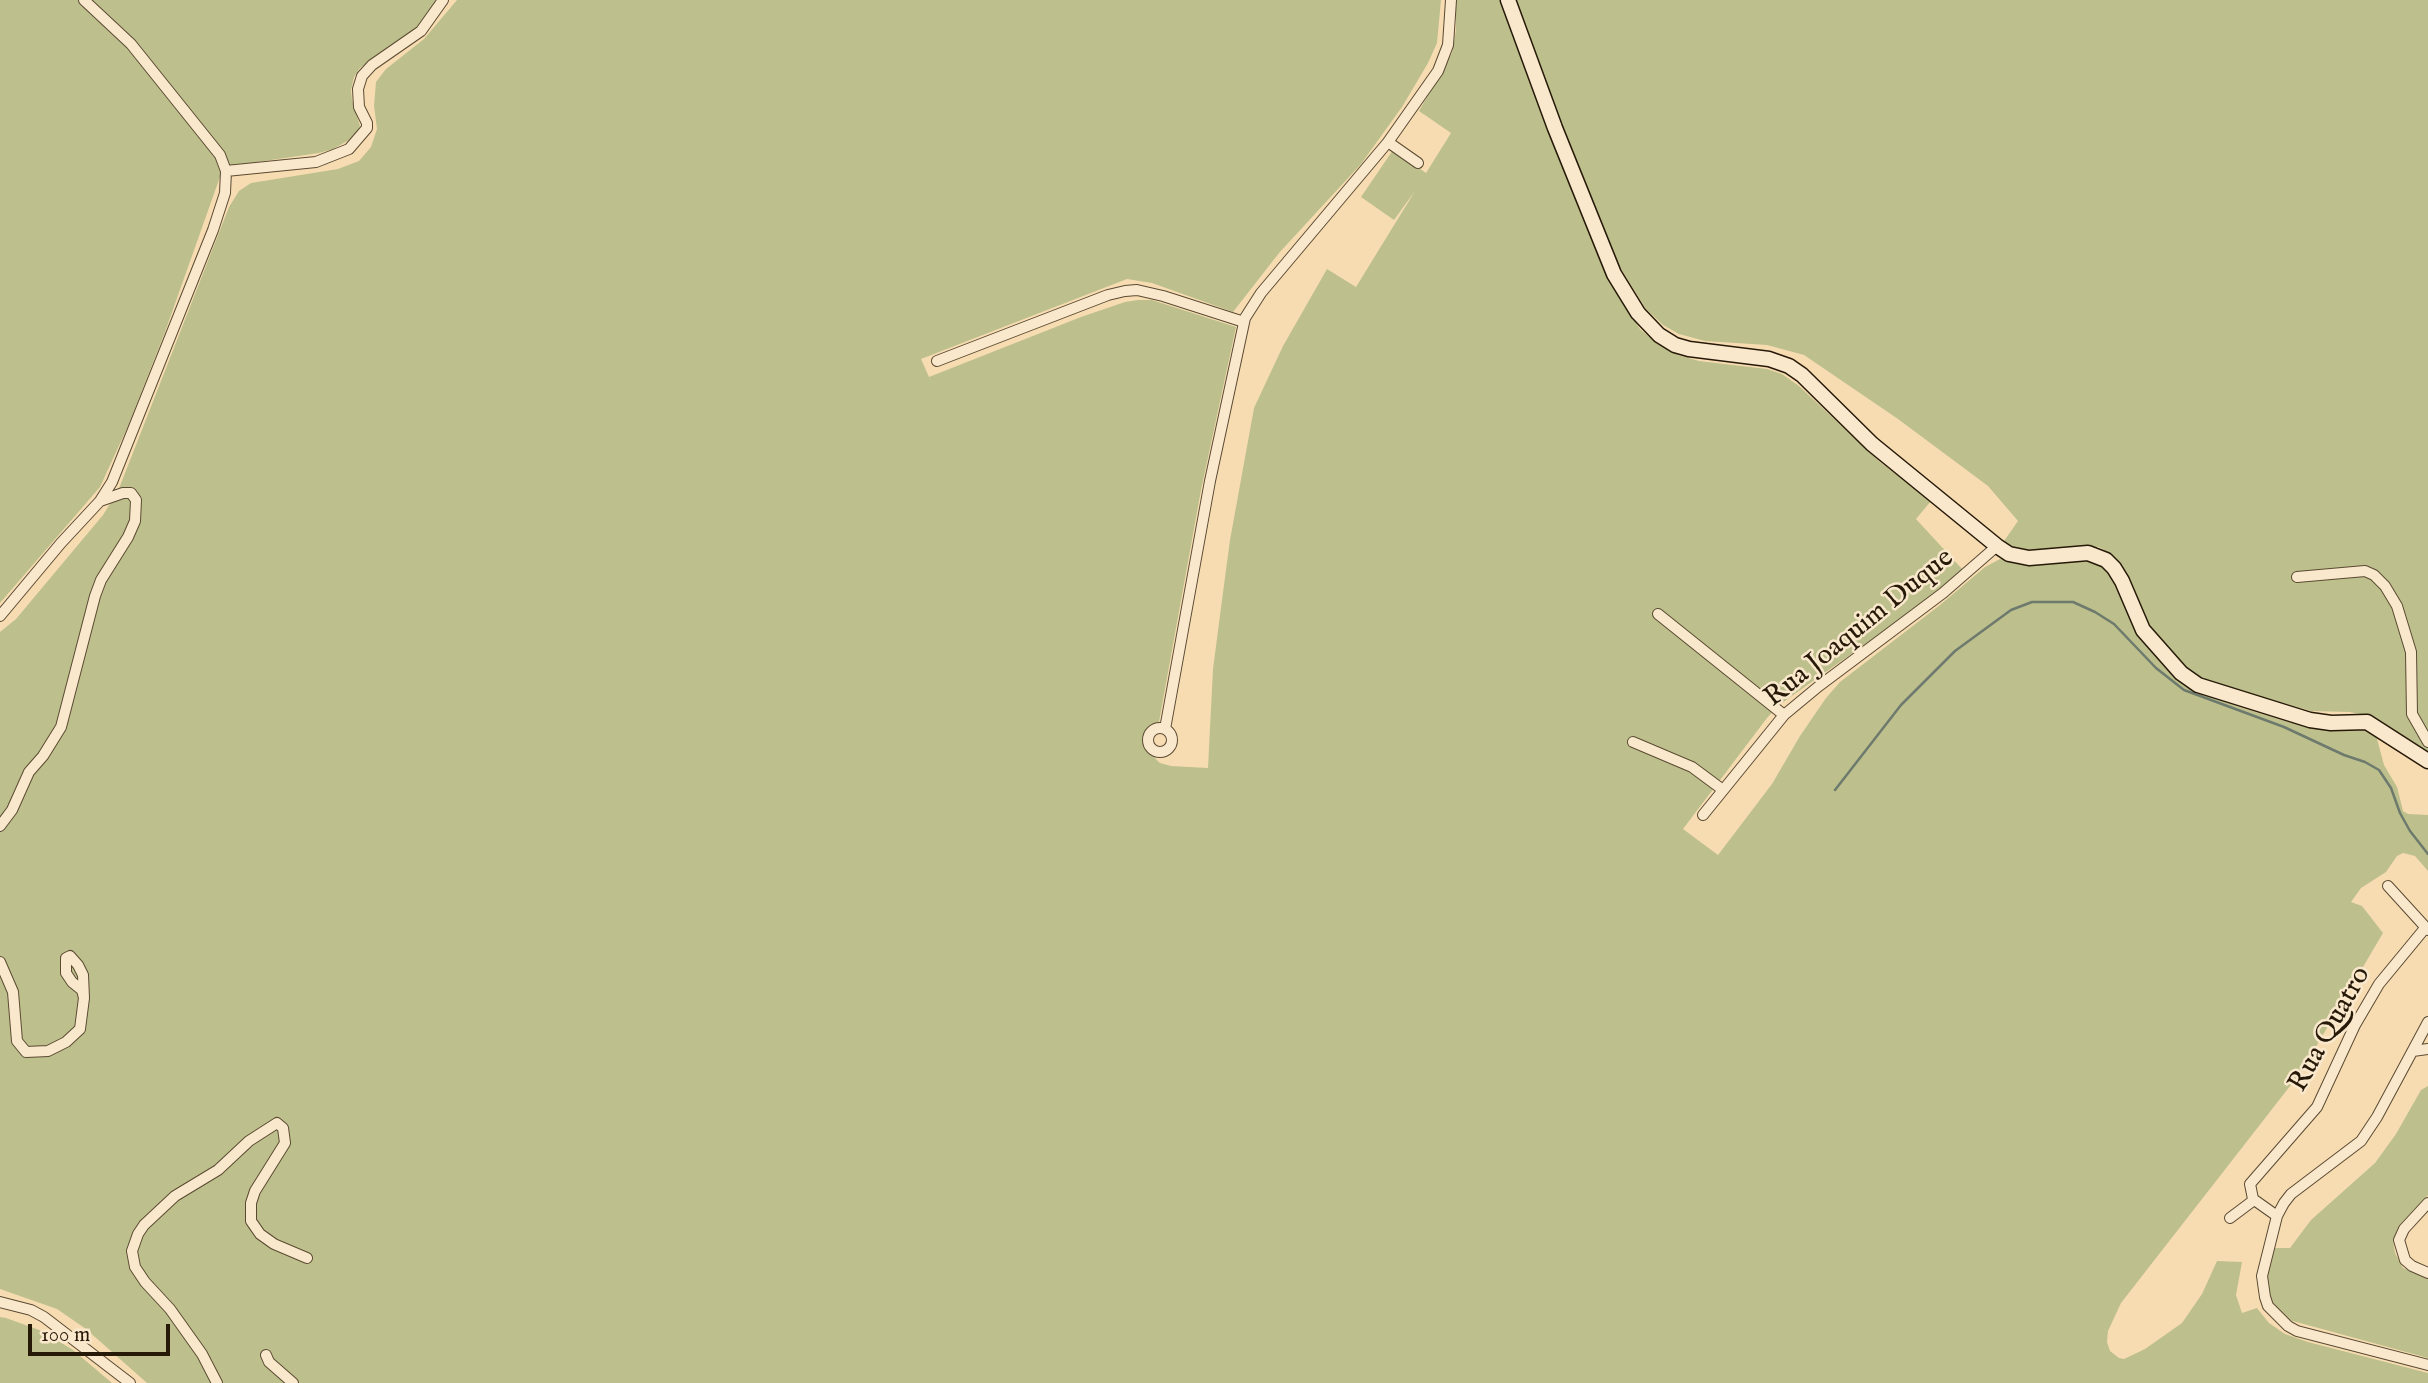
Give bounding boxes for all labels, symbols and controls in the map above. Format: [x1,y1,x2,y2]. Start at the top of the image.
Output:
street label: Rua Joaquim Duque [1759,542,1961,716]
street label: Rua Quatro [2283,961,2379,1099]
scale bar [32,1310,173,1354]
text: 100 m [41,1322,90,1349]

